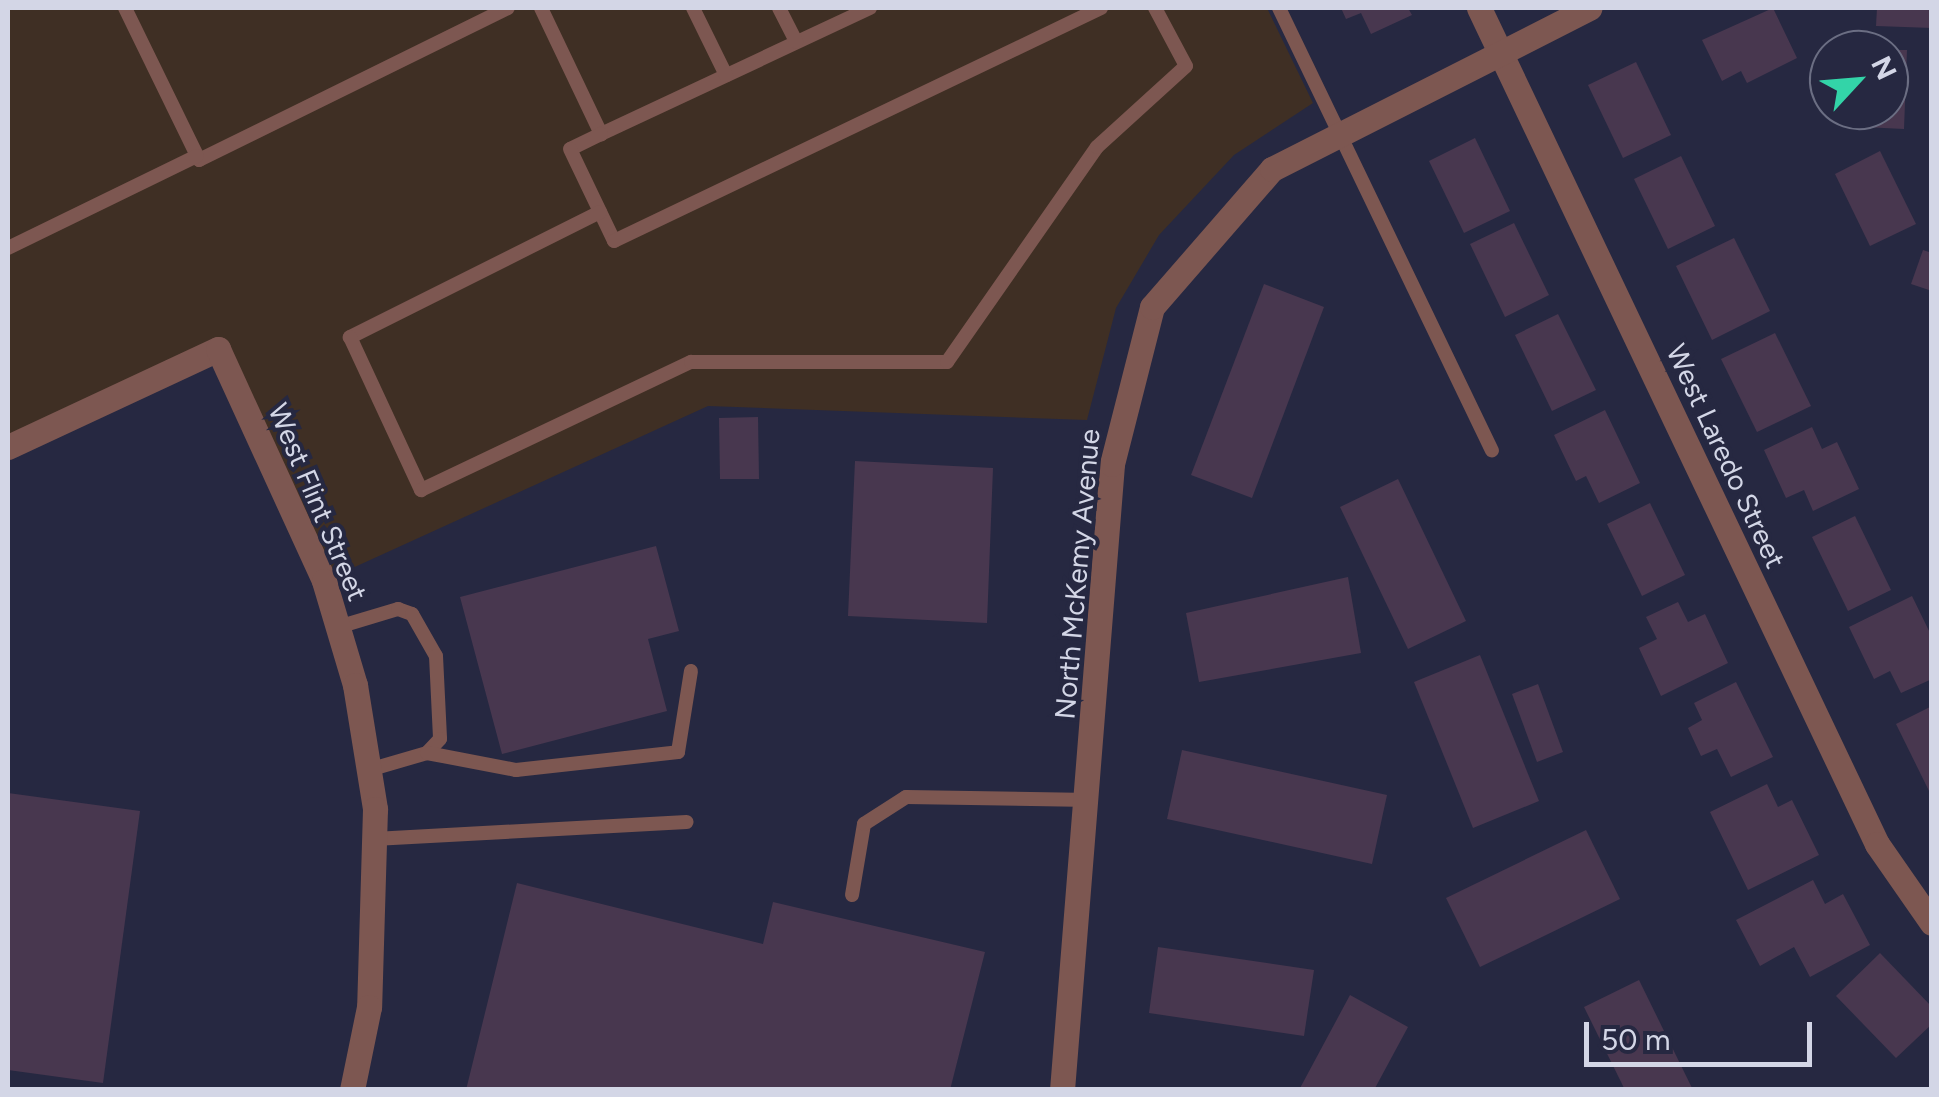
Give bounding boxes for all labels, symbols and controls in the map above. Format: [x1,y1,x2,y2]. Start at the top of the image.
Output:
north arrow [1809,30,1909,130]
text: N [1864,51,1904,85]
street label: West Laredo Street [1659,339,1793,573]
street label: West Flint Street [261,398,375,606]
street label: North McKemy Avenue [1048,427,1106,721]
scale bar [1589,1002,1816,1064]
text: 50 m [1601,1021,1670,1058]

